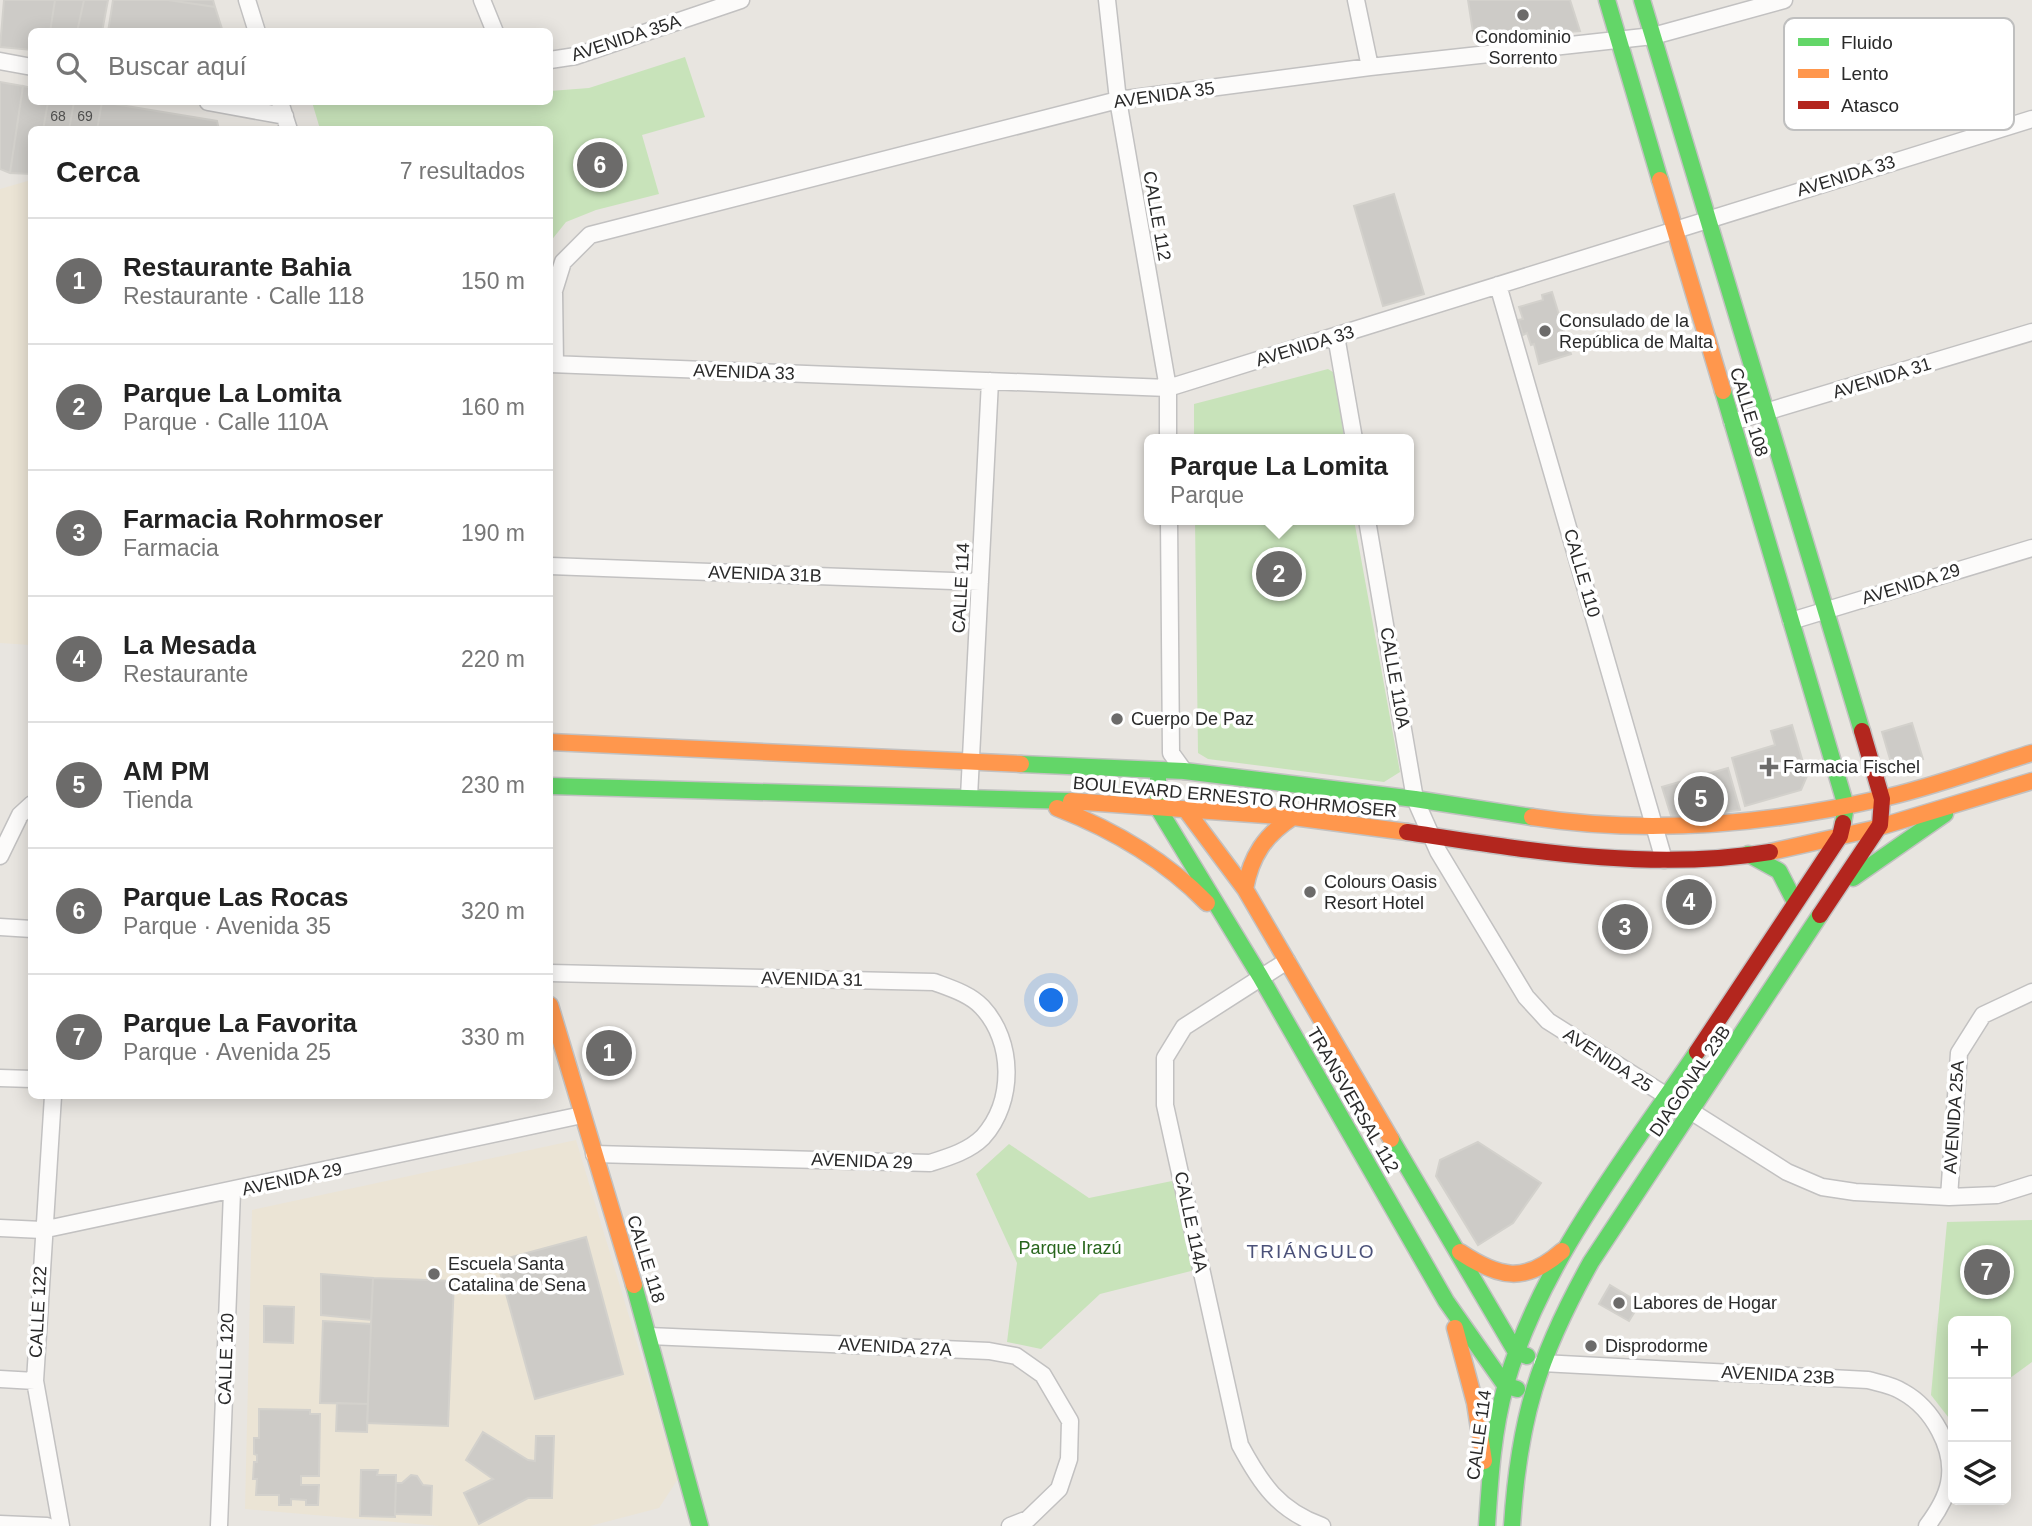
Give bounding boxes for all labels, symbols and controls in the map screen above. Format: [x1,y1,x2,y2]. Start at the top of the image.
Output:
marker: Condominio Sorrento [1515,7,1531,23]
street label: AVENIDA 35A [569,11,683,65]
legend [1784,18,2014,130]
place label: Condominio Sorrento [1475,27,1571,68]
search box [28,28,553,105]
text: Fluido [1841,32,1893,53]
icon: search [52,48,90,86]
text: Buscar aquí [108,51,247,81]
text: Lento [1841,63,1889,84]
street label: AVENIDA 35 [1112,78,1216,112]
text: Atasco [1841,95,1899,116]
house number: 68 [50,108,66,124]
house number: 69 [77,108,93,124]
pin: 6 [577,139,623,191]
street label: AVENIDA 33 [1794,152,1898,200]
text: Cerca [56,155,139,188]
text: 7 resultados [400,158,525,184]
street label: CALLE 112 [1139,170,1175,262]
text: Restaurante Bahia [123,252,351,282]
text: 1 [73,268,85,294]
text: 150 m [461,268,525,294]
text: Restaurante · Calle 118 [123,283,364,309]
place label: Consulado de la República de Malta [1559,311,1714,352]
street label: AVENIDA 33 [1253,322,1357,370]
marker: Consulado de la República de Malta [1537,323,1553,339]
street label: AVENIDA 31 [1830,354,1934,402]
street label: AVENIDA 33 [693,360,795,384]
street label: CALLE 108 [1726,365,1772,459]
text: Parque La Lomita [123,378,341,408]
text: 2 [73,394,85,420]
text: 160 m [461,394,525,420]
text: Parque · Calle 110A [123,409,328,435]
popup [1144,434,1414,525]
text: Parque La Lomita [1170,451,1388,481]
text: Parque [1170,482,1244,508]
text: Farmacia Rohrmoser [123,504,383,534]
text: 3 [73,520,85,546]
text: 190 m [461,520,525,546]
street label: CALLE 110 [1560,527,1604,619]
text: Farmacia [123,535,219,561]
street label: CALLE 114 [949,542,973,634]
pin: 2 [1256,548,1302,600]
street label: AVENIDA 29 [1859,560,1963,608]
street label: AVENIDA 31B [708,562,822,586]
street label: CALLE 110A [1376,626,1414,730]
text: La Mesada [123,630,256,660]
text: 4 [73,646,85,672]
text: 220 m [461,646,525,672]
text: Restaurante [123,661,248,687]
place label: Cuerpo De Paz [1131,709,1254,729]
marker: Cuerpo De Paz [1109,711,1125,727]
text: AM PM [123,756,210,786]
place label: Farmacia Fischel [1783,757,1920,777]
marker: Farmacia Fischel [1761,759,1777,775]
text: 5 [73,772,85,798]
text: 230 m [461,772,525,798]
street label: BOULEVARD ERNESTO ROHRMOSER [1072,773,1398,821]
pin: 5 [1678,773,1724,825]
text: Tienda [123,787,192,813]
place label: Colours Oasis Resort Hotel [1324,872,1437,913]
pin: 4 [1666,876,1712,928]
text: Parque Las Rocas [123,882,348,912]
marker: Colours Oasis Resort Hotel [1302,884,1318,900]
text: 6 [73,898,85,924]
text: 320 m [461,898,525,924]
pin: 3 [1602,901,1648,953]
text: Parque · Avenida 35 [123,913,331,939]
street label: AVENIDA 31 [761,968,863,990]
your location [1034,983,1068,1017]
text: Parque La Favorita [123,1008,357,1038]
street label: DIAGONAL 23B [1646,1022,1734,1140]
text: 7 [73,1024,85,1050]
text: 330 m [461,1024,525,1050]
street label: TRANSVERSAL 112 [1303,1024,1403,1176]
street label: AVENIDA 25 [1560,1024,1656,1096]
pin: 1 [586,1027,632,1079]
text: Parque · Avenida 25 [123,1039,331,1065]
street label: AVENIDA 25A [1940,1060,1968,1174]
street label: AVENIDA 29 [811,1149,913,1173]
street label: AVENIDA 29 [240,1159,344,1199]
street label: CALLE 114A [1171,1170,1211,1274]
street label: CALLE 118 [623,1213,669,1305]
park label: Parque Irazú [1018,1238,1122,1258]
district label: TRIÁNGULO [1247,1241,1375,1262]
pin: 7 [1964,1246,2010,1298]
place label: Escuela Santa Catalina de Sena [448,1254,587,1295]
street label: CALLE 122 [26,1266,50,1358]
marker: Escuela Santa Catalina de Sena [426,1266,442,1282]
place label: Labores de Hogar [1633,1293,1777,1313]
marker: Labores de Hogar [1611,1295,1627,1311]
street label: CALLE 120 [214,1313,238,1405]
map controls [1948,1316,2011,1505]
button: + [1948,1316,2011,1379]
street label: AVENIDA 27A [838,1334,952,1360]
place label: Disprodorme [1605,1336,1708,1356]
marker: Disprodorme [1583,1338,1599,1354]
street label: AVENIDA 23B [1721,1362,1835,1388]
button: − [1948,1379,2011,1442]
street label: CALLE 114 [1463,1389,1495,1481]
button: layers [1948,1442,2011,1505]

